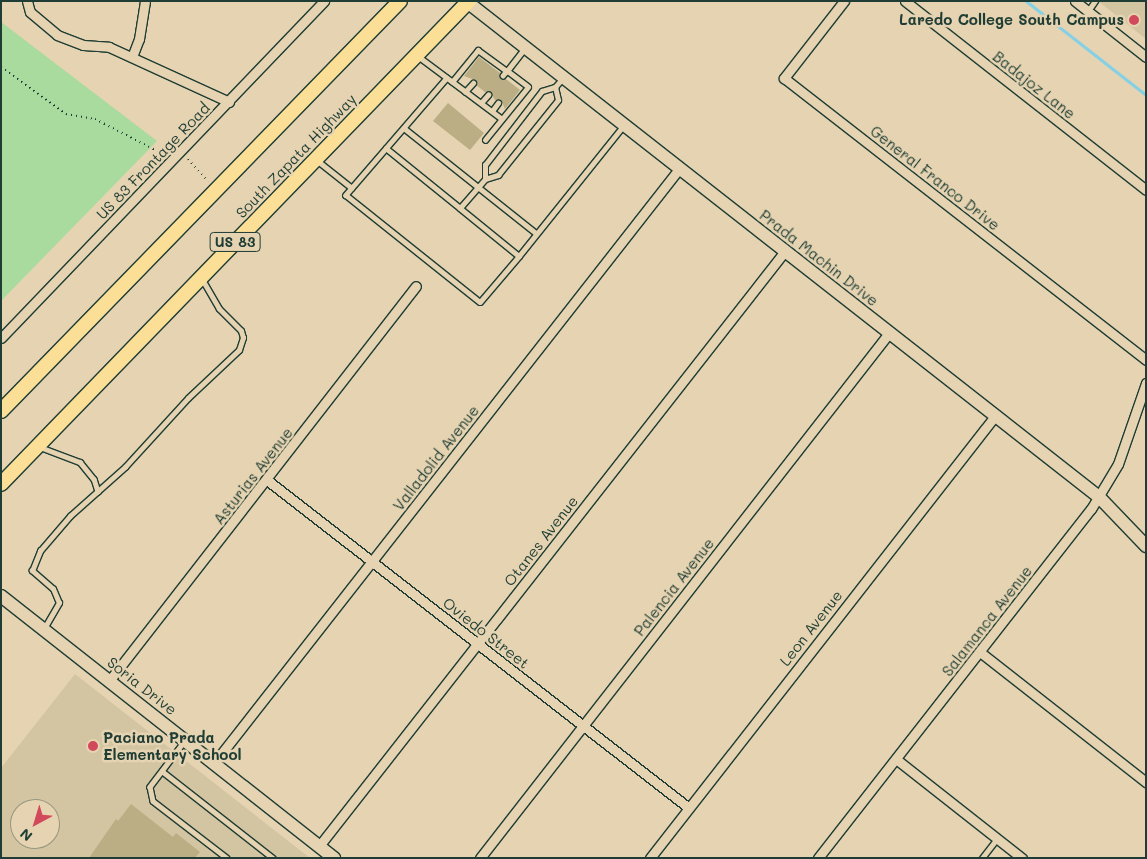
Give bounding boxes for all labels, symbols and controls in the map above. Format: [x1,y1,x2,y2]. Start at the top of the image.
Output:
place label: Laredo College South Campus [899,11,1124,29]
marker: Laredo College South Campus [1128,14,1140,26]
street label: Badajoz Lane [989,47,1079,123]
street label: South Zapata Highway [232,90,360,222]
street label: US 83 Frontage Road [93,99,213,223]
street label: General Franco Drive [867,122,1003,234]
street label: Prada Machin Drive [756,206,882,310]
road number: US 83 [209,230,261,253]
street label: Valladolid Avenue [389,402,483,514]
street label: Asturias Avenue [210,424,296,528]
street label: Otanes Avenue [500,492,582,590]
street label: Palencia Avenue [630,534,718,640]
street label: Salamanca Avenue [938,562,1036,680]
street label: Leon Avenue [776,587,846,669]
street label: Oviedo Street [439,594,533,672]
street label: Soria Drive [104,653,180,719]
place label: Paciano Prada Elementary School [103,728,242,763]
marker: Paciano Prada Elementary School [87,740,99,752]
north arrow [10,799,60,849]
text: N [16,825,36,846]

